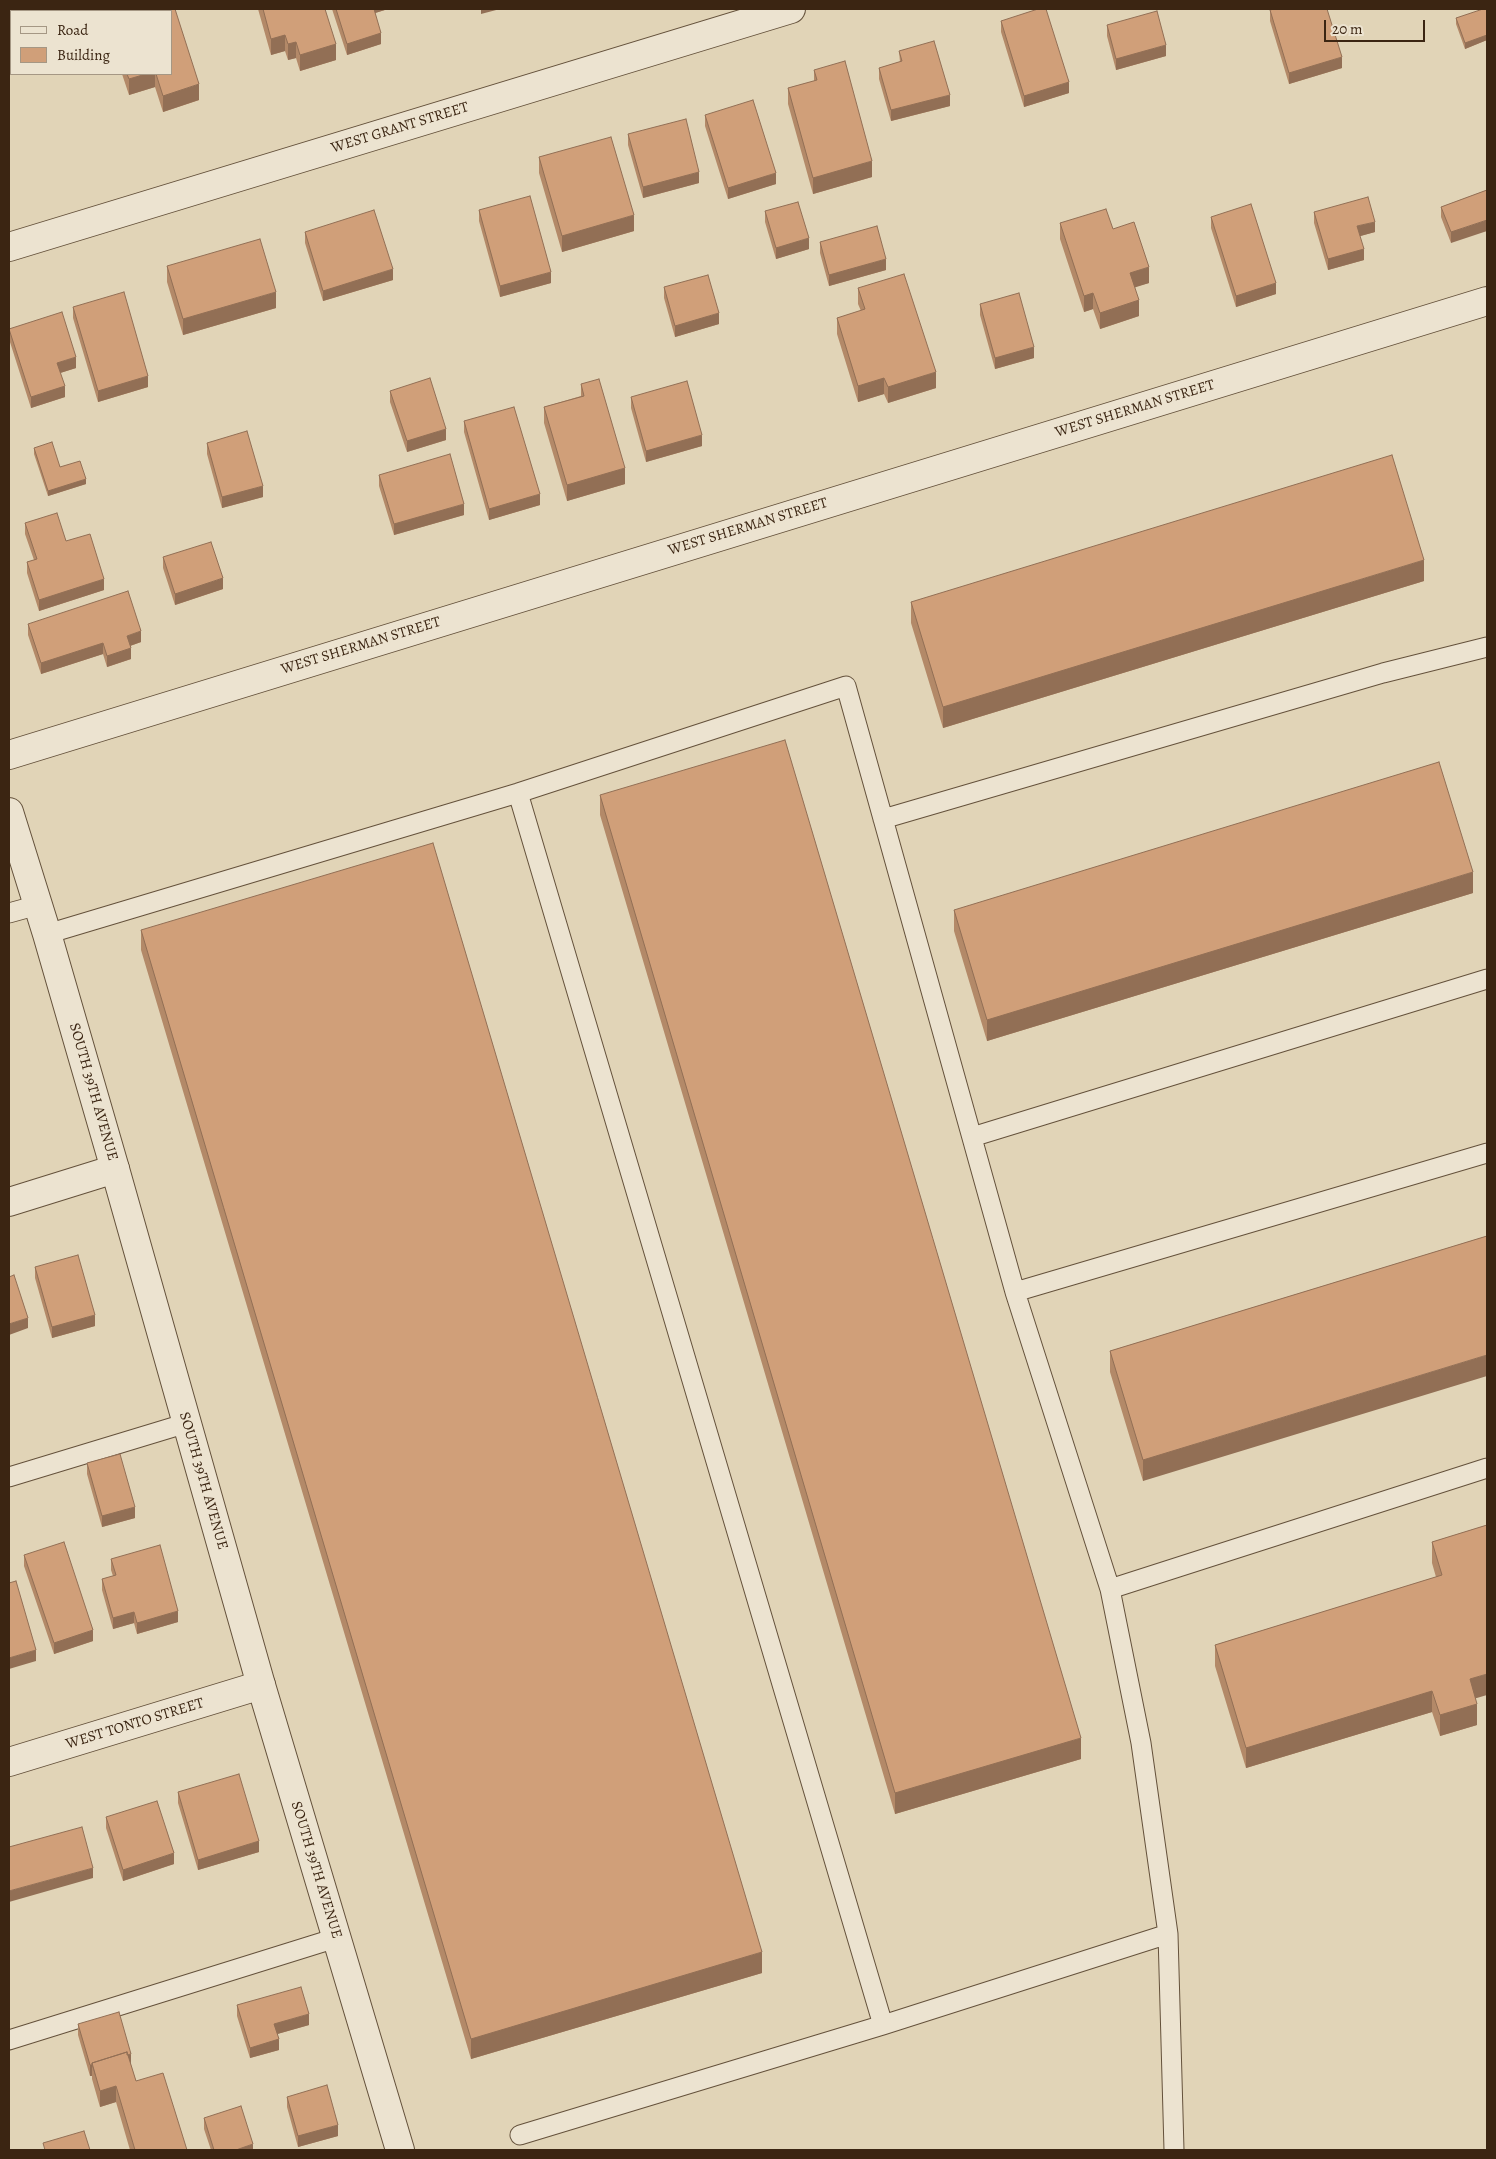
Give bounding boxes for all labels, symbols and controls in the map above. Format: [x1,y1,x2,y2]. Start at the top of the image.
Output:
legend [10,10,172,75]
scale bar [1326,10,1427,42]
text: 20 m [1332,19,1363,39]
text: Road [57,20,88,40]
text: Building [57,45,110,65]
street label: WEST GRANT STREET [329,99,471,157]
street label: WEST SHERMAN STREET [1053,376,1217,442]
street label: WEST SHERMAN STREET [666,494,830,560]
street label: WEST SHERMAN STREET [279,613,443,679]
street label: SOUTH 39TH AVENUE [65,1021,121,1163]
street label: SOUTH 39TH AVENUE [175,1410,231,1552]
street label: WEST TONTO STREET [64,1694,206,1754]
street label: SOUTH 39TH AVENUE [287,1799,345,1941]

